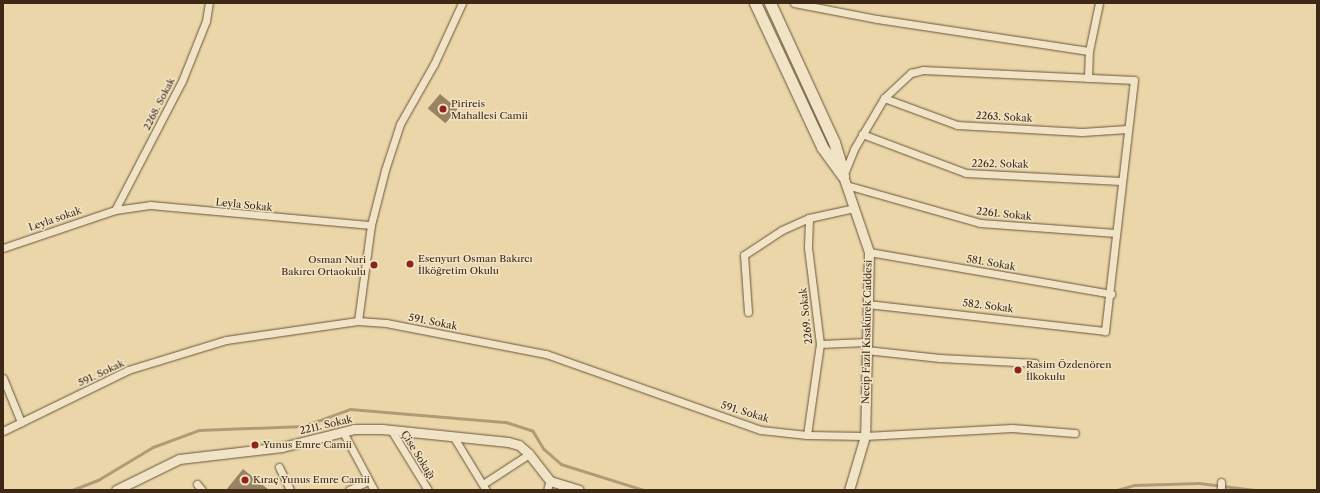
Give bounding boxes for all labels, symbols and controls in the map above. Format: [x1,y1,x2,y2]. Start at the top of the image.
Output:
street label: 2268. Sokak [141,76,177,132]
place label: Pirireis Mahallesi Camii [451,97,528,120]
marker: Pirireis Mahallesi Camii [438,104,448,114]
street label: 2263. Sokak [975,110,1033,124]
street label: 2262. Sokak [971,158,1029,170]
street label: Leyla Sokak [215,196,273,214]
street label: Leyla sokak [27,204,83,234]
street label: 2261. Sokak [976,205,1032,223]
place label: Esenyurt Osman Bakırcı İlköğretim Okulu [418,252,533,276]
place label: Osman Nuri Bakırcı Ortaokulu [281,253,366,276]
street label: 581. Sokak [966,253,1016,273]
marker: Esenyurt Osman Bakırcı İlköğretim Okulu [405,259,415,269]
marker: Osman Nuri Bakırcı Ortaokulu [369,260,379,270]
street label: Necip Fazıl Kısakürek Caddesi [860,260,874,404]
street label: 2269. Sokak [797,287,815,345]
street label: 582. Sokak [962,297,1014,315]
street label: 591. Sokak [408,311,458,333]
street label: 591. Sokak [76,357,126,389]
place label: Rasim Özdenören İlkokulu [1026,358,1111,382]
marker: Rasim Özdenören İlkokulu [1013,365,1023,375]
street label: 591. Sokak [720,399,770,425]
street label: 2211. Sokak [298,413,354,437]
street label: Çise Sokağı [398,429,438,481]
place label: Yunus Emre Camii [263,439,352,451]
marker: Yunus Emre Camii [250,440,260,450]
place label: Kıraç Yunus Emre Camii [253,474,370,486]
marker: Kıraç Yunus Emre Camii [240,475,250,485]

